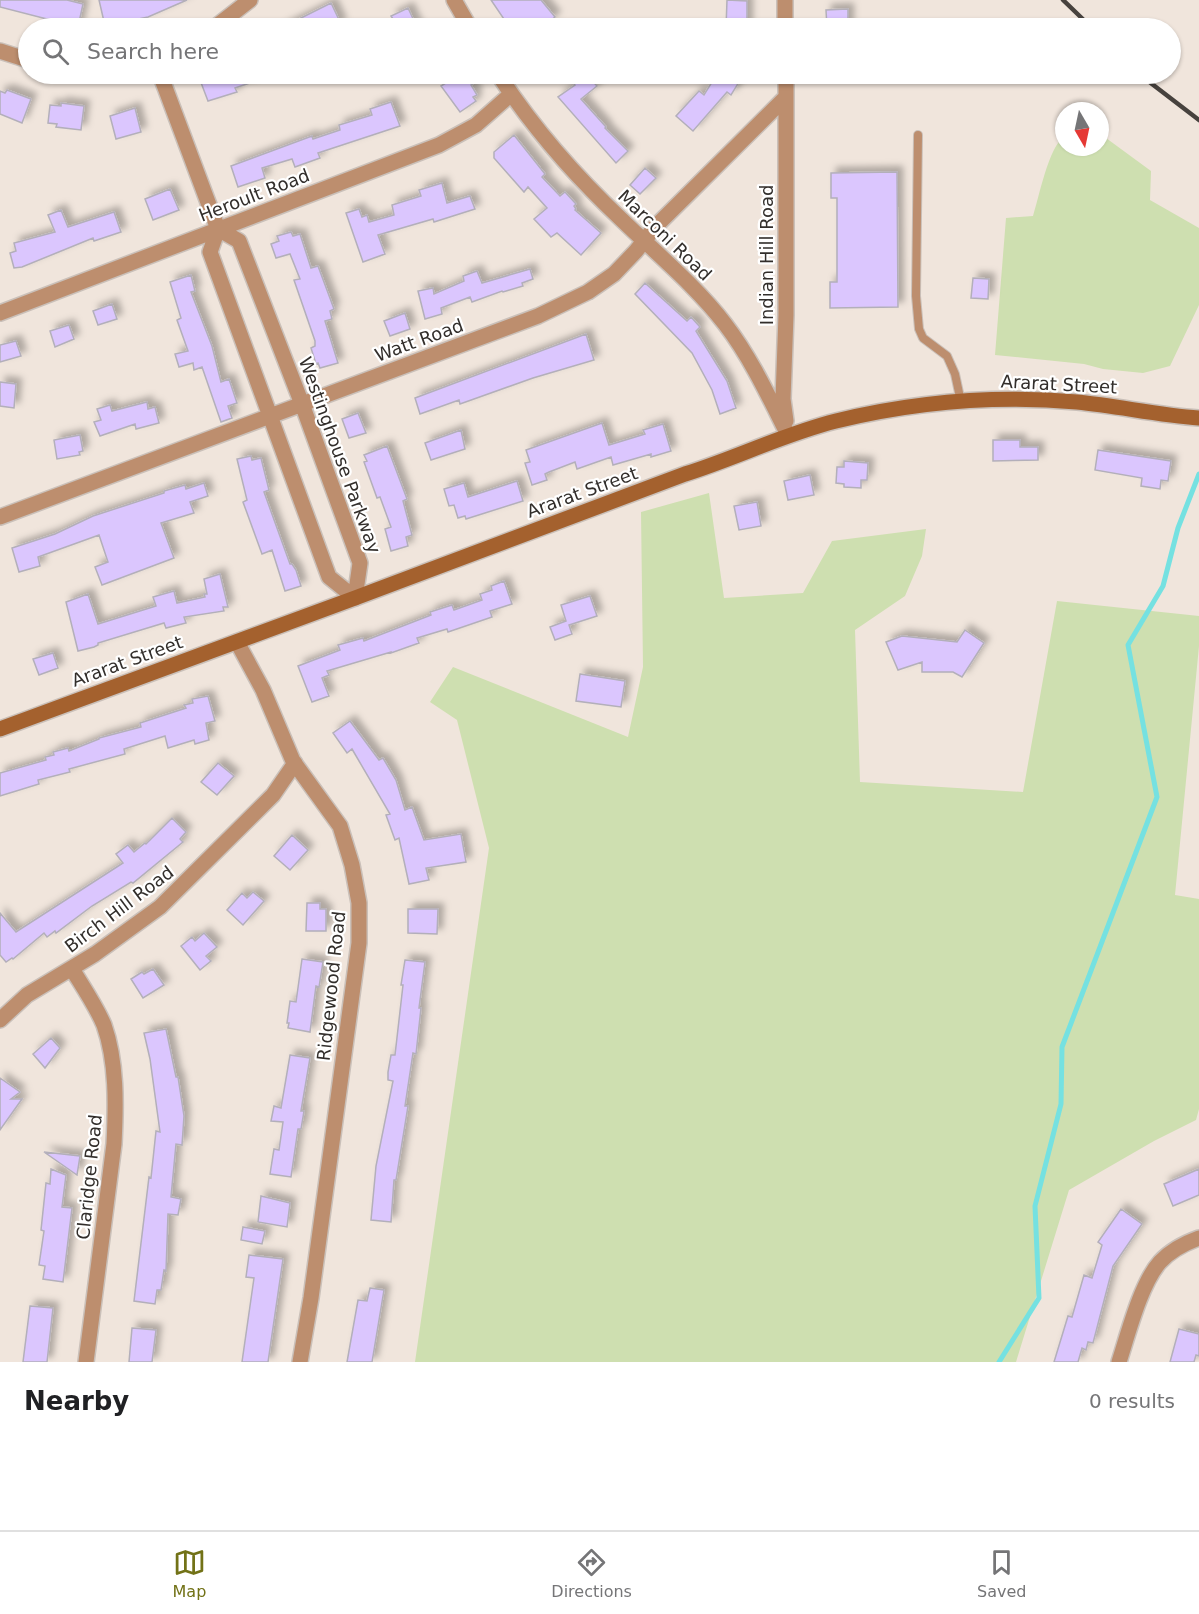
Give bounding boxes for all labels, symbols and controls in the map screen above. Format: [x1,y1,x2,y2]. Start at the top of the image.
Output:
search box [18,18,1181,84]
icon: search [39,35,72,68]
text: Search here [87,39,219,64]
north arrow [1055,102,1109,156]
street label: Heroult Road [196,164,312,226]
street label: Marconi Road [614,185,716,285]
street label: Indian Hill Road [756,185,777,325]
street label: Watt Road [372,314,466,366]
street label: Westinghouse Parkway [295,354,385,556]
street label: Ararat Street [1000,370,1118,398]
street label: Ararat Street [524,462,640,522]
street label: Ararat Street [69,631,185,691]
street label: Birch Hill Road [60,861,178,957]
street label: Ridgewood Road [313,910,349,1062]
street label: Claridge Road [72,1113,106,1241]
text: Nearby [24,1386,129,1416]
text: 0 results [1089,1389,1175,1413]
tab: Map [173,1546,206,1601]
tab: Directions [551,1546,632,1601]
tab: Saved [977,1546,1026,1601]

